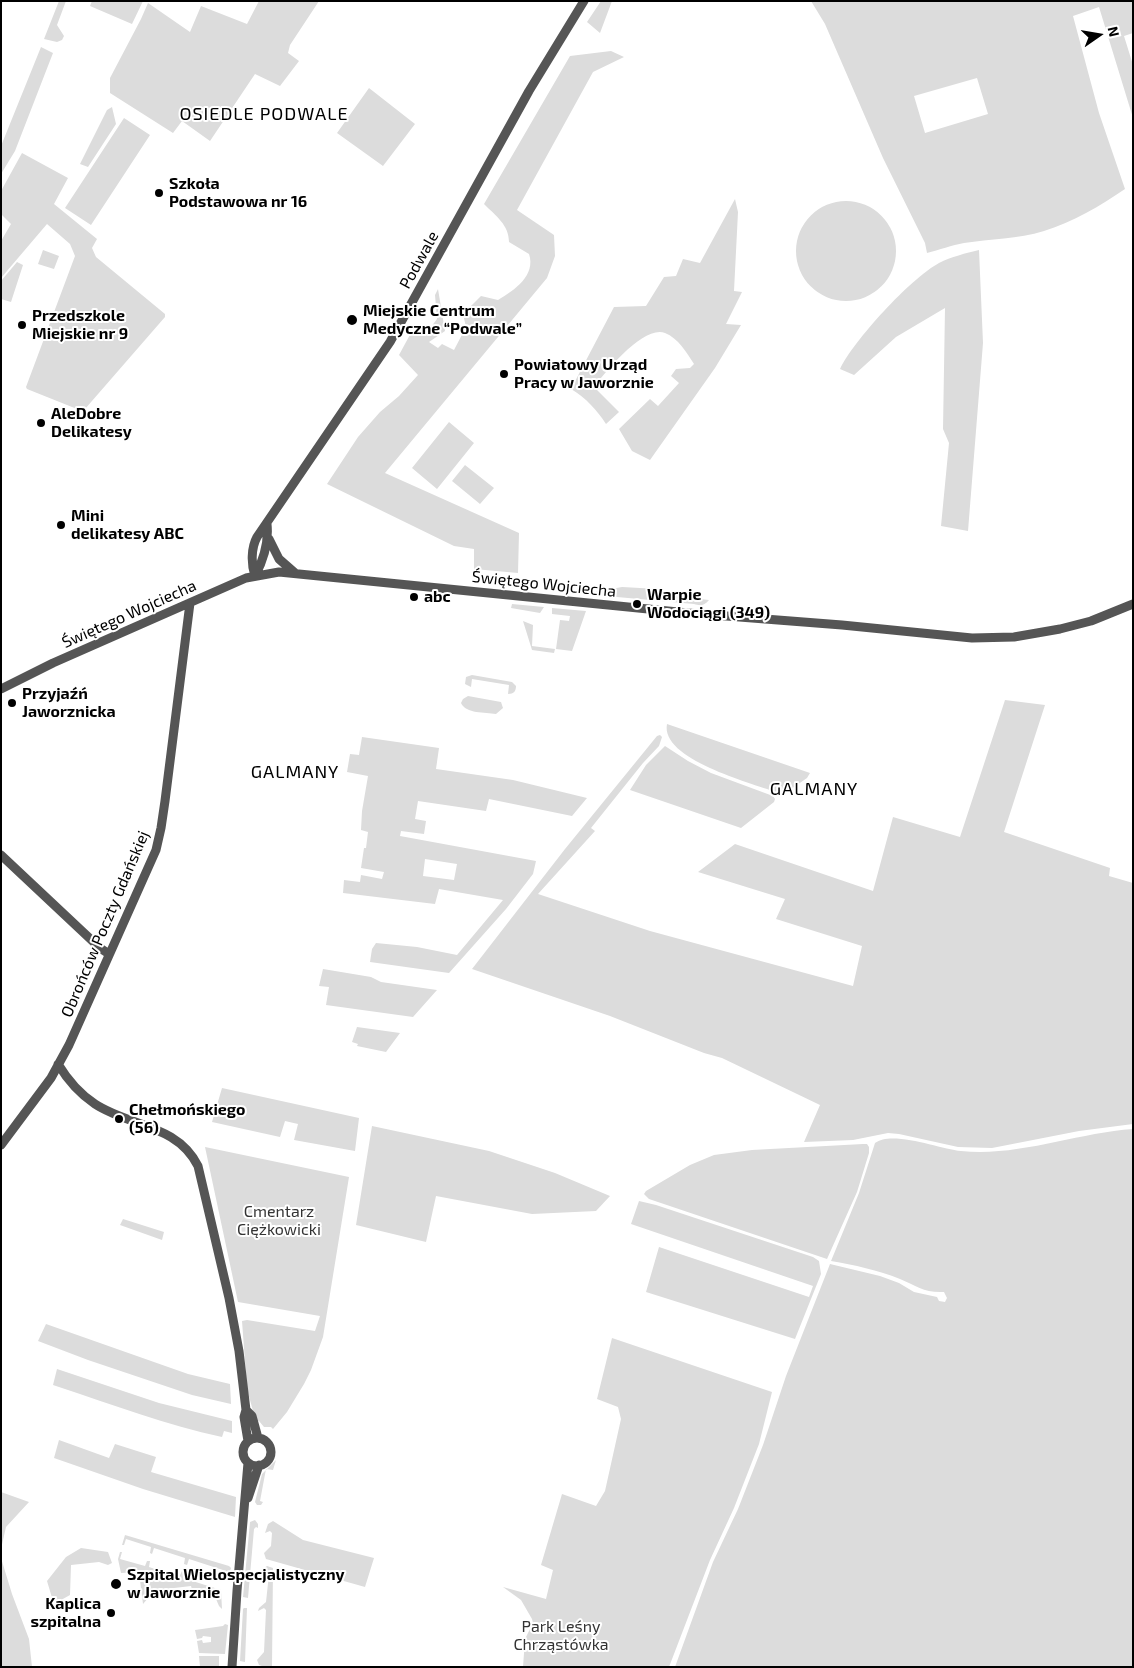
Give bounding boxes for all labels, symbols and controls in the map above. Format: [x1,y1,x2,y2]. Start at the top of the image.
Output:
north arrow [1074,10,1124,60]
text: N [1105,25,1124,38]
district label: OSIEDLE PODWALE [178,103,350,125]
place label: Szkoła Podstawowa nr 16 [169,174,307,212]
marker: Szkoła Podstawowa nr 16 [153,187,165,199]
street label: Podwale [395,228,443,292]
place label: Miejskie Centrum Medyczne “Podwale” [363,301,522,339]
place label: Przedszkole Miejskie nr 9 [32,306,128,344]
marker: Miejskie Centrum Medyczne “Podwale” [345,313,359,327]
marker: Przedszkole Miejskie nr 9 [16,319,28,331]
place label: Powiatowy Urząd Pracy w Jaworznie [514,355,654,393]
marker: Powiatowy Urząd Pracy w Jaworznie [498,368,510,380]
place label: AleDobre Delikatesy [51,404,132,442]
marker: AleDobre Delikatesy [35,417,47,429]
place label: Mini delikatesy ABC [71,506,184,544]
marker: Mini delikatesy ABC [55,519,67,531]
street label: Świętego Wojciecha [471,567,617,601]
street label: Świętego Wojciecha [59,576,199,652]
place label: Warpie Wodociągi (349) [647,585,770,623]
place label: abc [424,587,451,607]
marker: abc [408,591,420,603]
marker: Warpie Wodociągi (349) [631,598,643,610]
place label: Przyjaźń Jaworznicka [22,684,116,722]
marker: Przyjaźń Jaworznicka [6,697,18,709]
district label: GALMANY [250,761,340,783]
district label: GALMANY [769,778,859,800]
street label: Obrońców Poczty Gdańskiej [57,828,153,1020]
place label: Chełmońskiego (56) [129,1100,245,1138]
marker: Chełmońskiego (56) [113,1113,125,1125]
park label: Cmentarz Ciężkowicki [237,1202,321,1240]
place label: Szpital Wielospecjalistyczny w Jaworznie [127,1565,345,1603]
marker: Szpital Wielospecjalistyczny w Jaworznie [109,1577,123,1591]
place label: Kaplica szpitalna [30,1594,101,1632]
marker: Kaplica szpitalna [105,1607,117,1619]
park label: Park Leśny Chrząstówka [513,1617,609,1655]

